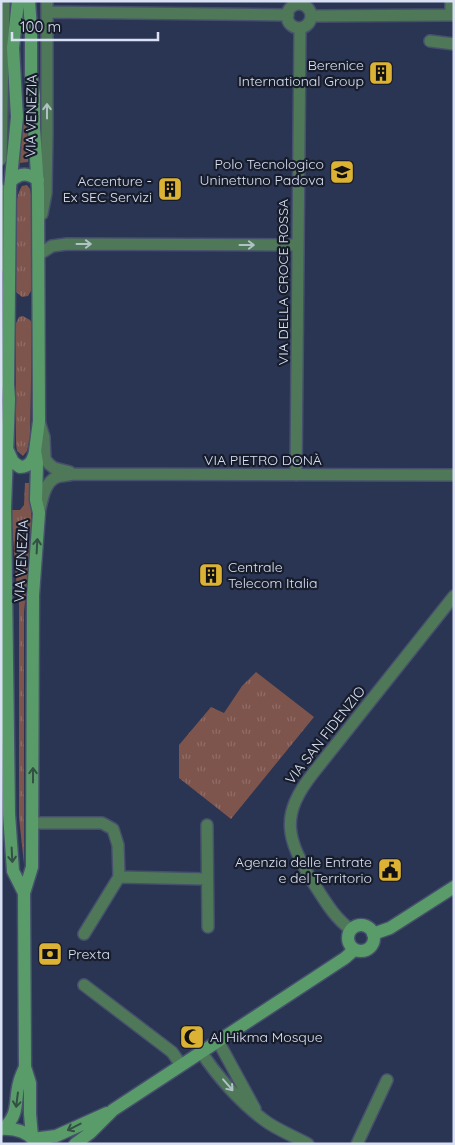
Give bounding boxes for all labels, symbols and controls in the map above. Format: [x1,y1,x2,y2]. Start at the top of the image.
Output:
scale bar [12,10,159,42]
text: 100 m [20,17,61,36]
place label: Berenice International Group [238,56,364,90]
building icon: Berenice International Group [368,60,394,86]
street label: VIA VENEZIA [21,75,41,157]
one-way arrow [42,103,52,120]
place label: Polo Tecnologico Uninettuno Padova [200,155,324,189]
school or university icon: Polo Tecnologico Uninettuno Padova [329,159,355,185]
place label: Accenture - Ex SEC Servizi [63,172,152,206]
building icon: Accenture - Ex SEC Servizi [157,176,183,202]
street label: VIA DELLA CROCE ROSSA [274,199,292,365]
one-way arrow [76,239,92,249]
one-way arrow [238,240,255,250]
street label: VIA PIETRO DONÀ [204,451,322,469]
street label: VIA VENEZIA [10,519,32,603]
one-way arrow [33,538,42,554]
place label: Centrale Telecom Italia [228,558,317,592]
building icon: Centrale Telecom Italia [198,562,224,588]
street label: VIA SAN FIDENZIO [281,682,369,788]
one-way arrow [28,767,38,783]
one-way arrow [7,847,16,863]
place label: Agenzia delle Entrate e del Territorio [235,853,372,887]
public building icon: Agenzia delle Entrate e del Territorio [377,857,403,883]
bank icon: Prexta [37,941,63,967]
place label: Prexta [68,945,110,963]
mosque icon: Al Hikma Mosque [179,1024,205,1050]
place label: Al Hikma Mosque [210,1028,323,1046]
one-way arrow [222,1078,233,1091]
one-way arrow [12,1091,22,1107]
one-way arrow [67,1123,82,1132]

